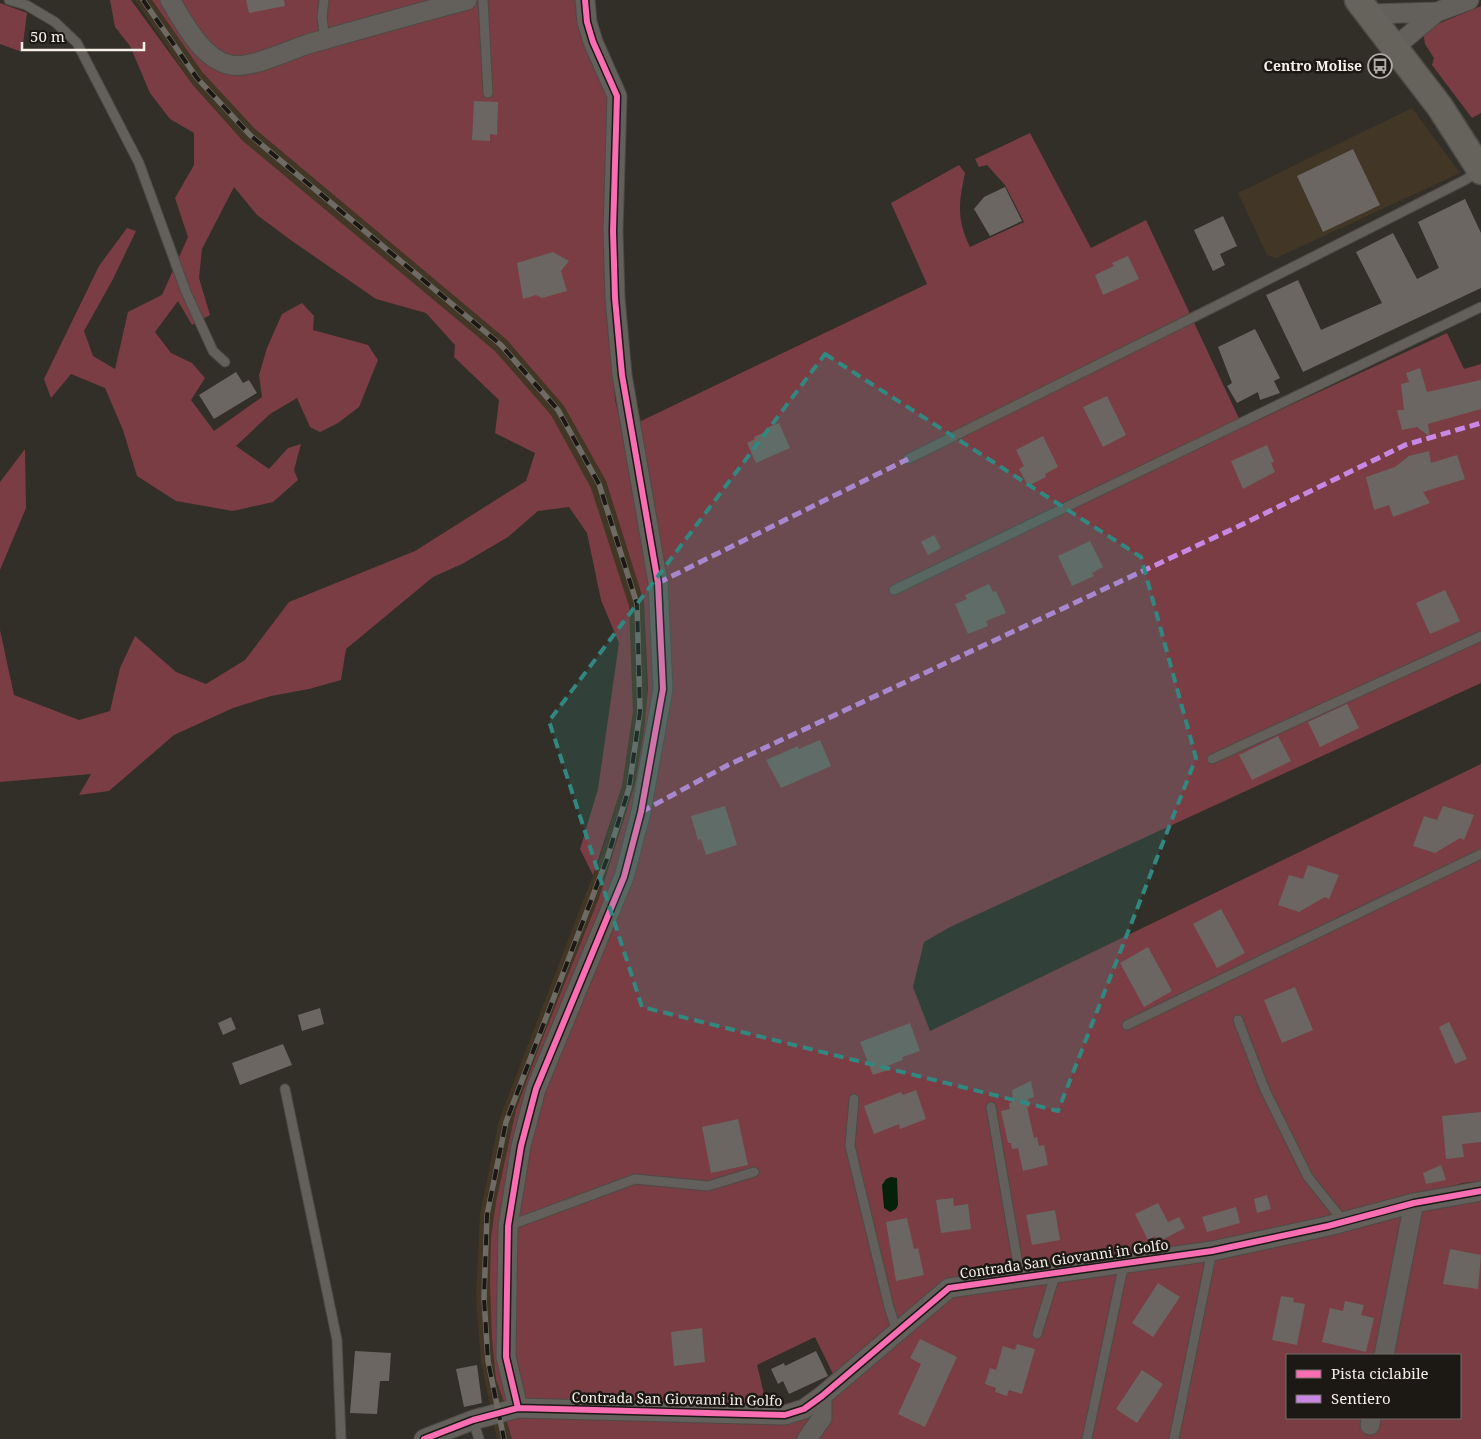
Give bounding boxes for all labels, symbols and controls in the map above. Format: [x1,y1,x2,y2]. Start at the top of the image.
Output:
scale bar [22,20,145,52]
text: 50 m [30,26,65,46]
bus stop icon: Centro Molise [1367,53,1393,79]
place label: Centro Molise [1264,56,1362,75]
street label: Contrada San Giovanni in Golfo [958,1234,1170,1283]
legend [1286,1354,1461,1419]
text: Pista ciclabile [1331,1363,1429,1383]
street label: Contrada San Giovanni in Golfo [572,1387,782,1410]
text: Sentiero [1331,1388,1391,1408]

